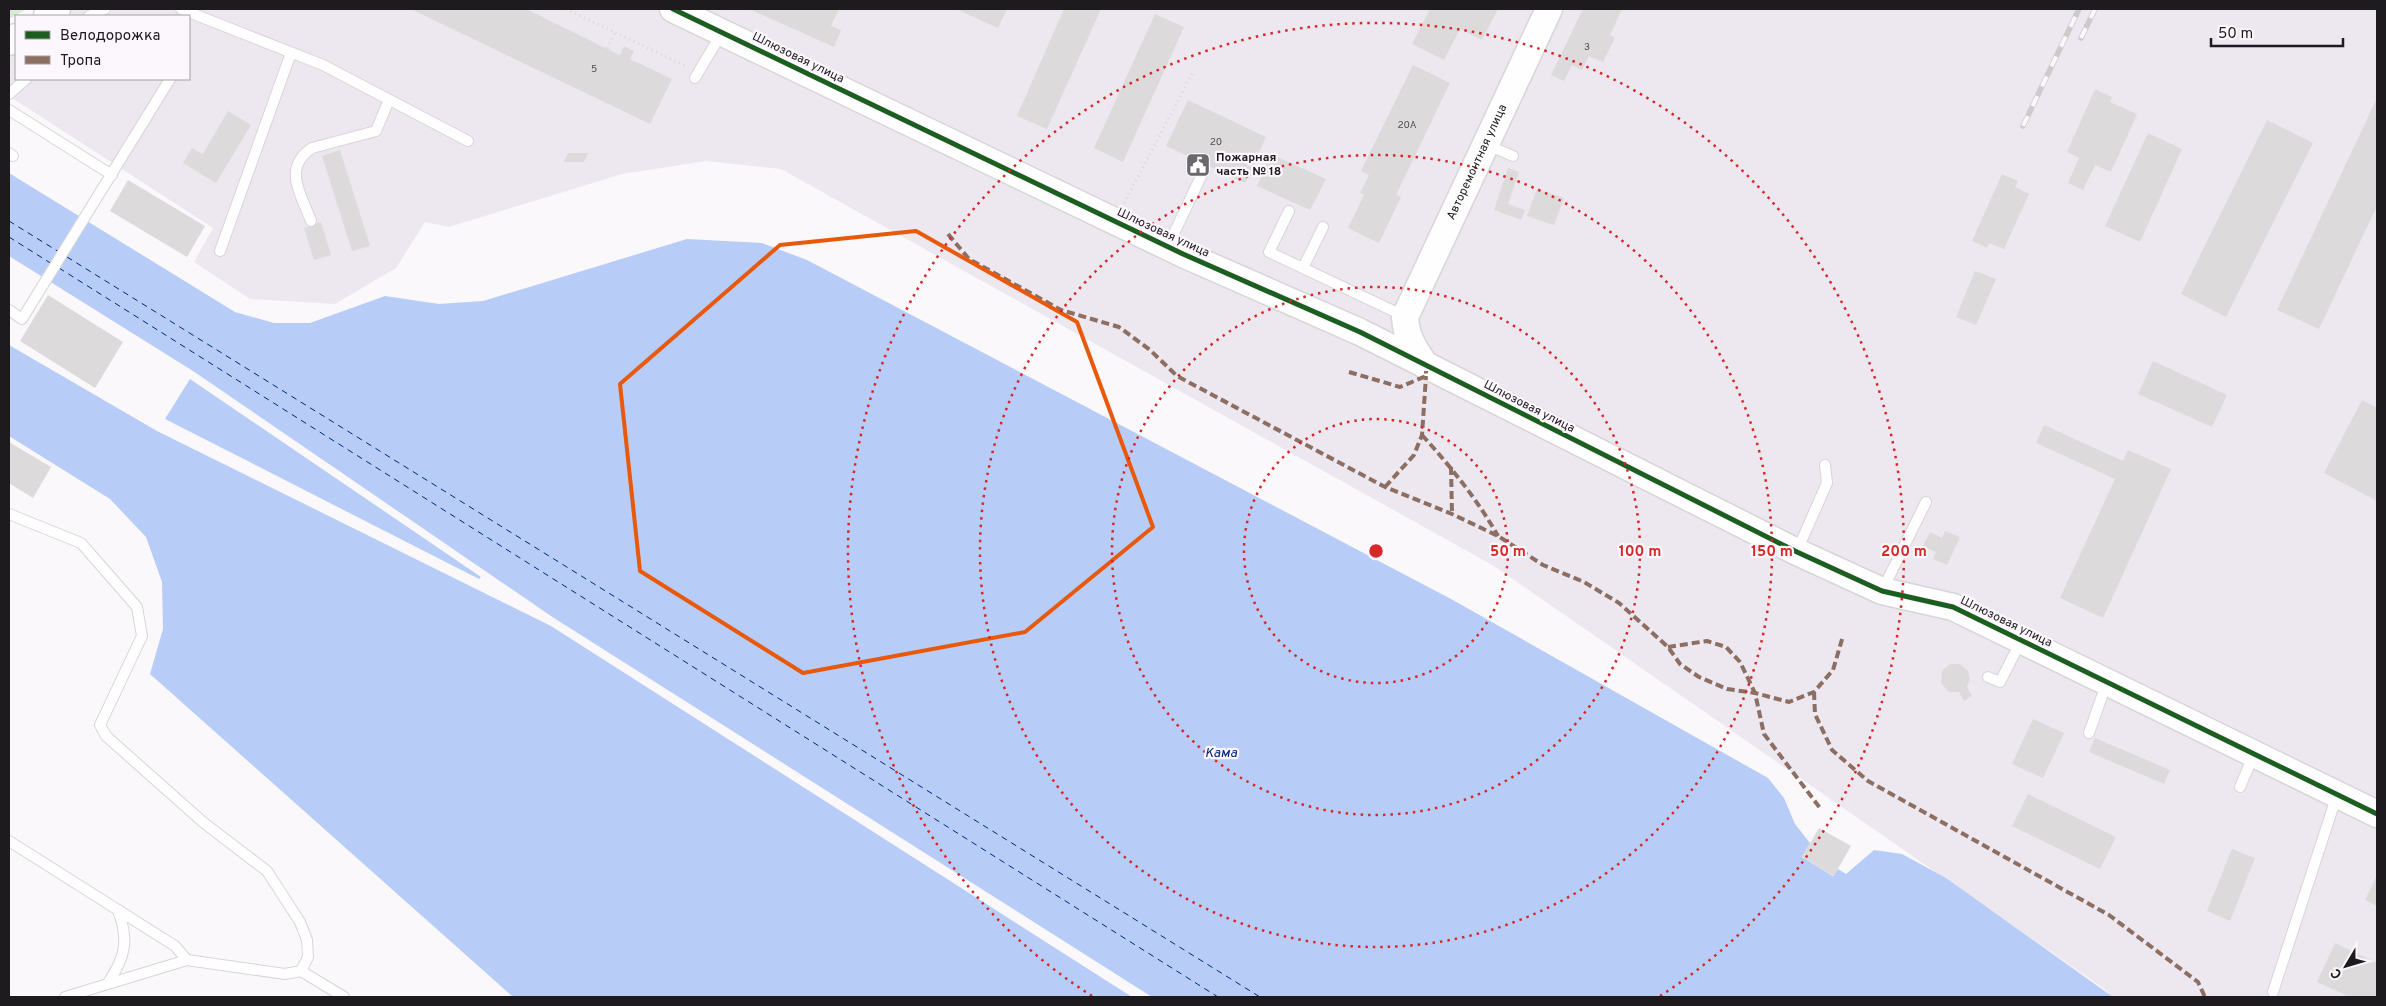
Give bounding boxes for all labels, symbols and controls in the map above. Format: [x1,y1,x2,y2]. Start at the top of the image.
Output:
legend [15,15,190,80]
scale bar [2211,15,2344,47]
text: 50 m [2218,25,2253,44]
text: Велодорожка [60,27,160,46]
street label: Шлюзовая улица [749,29,847,87]
house number: 3 [1584,41,1590,54]
text: Тропа [60,52,101,71]
house number: 5 [591,63,597,76]
street label: Авторемонтная улица [1443,102,1511,223]
house number: 20А [1397,119,1417,132]
house number: 20 [1210,136,1222,149]
place label: Пожарная часть № 18 [1216,150,1281,180]
public building icon: Пожарная часть № 18 [1185,152,1211,178]
street label: Шлюзовая улица [1114,205,1212,261]
street label: Шлюзовая улица [1481,377,1577,437]
centre of rings [1367,542,1385,560]
text: 50 m [1490,543,1526,562]
text: 100 m [1619,543,1661,562]
text: 150 m [1751,543,1793,562]
text: 200 m [1881,543,1927,562]
street label: Шлюзовая улица [1957,593,2055,651]
water label: Кама [1205,745,1238,762]
north arrow [2321,941,2371,991]
text: С [2327,964,2346,982]

